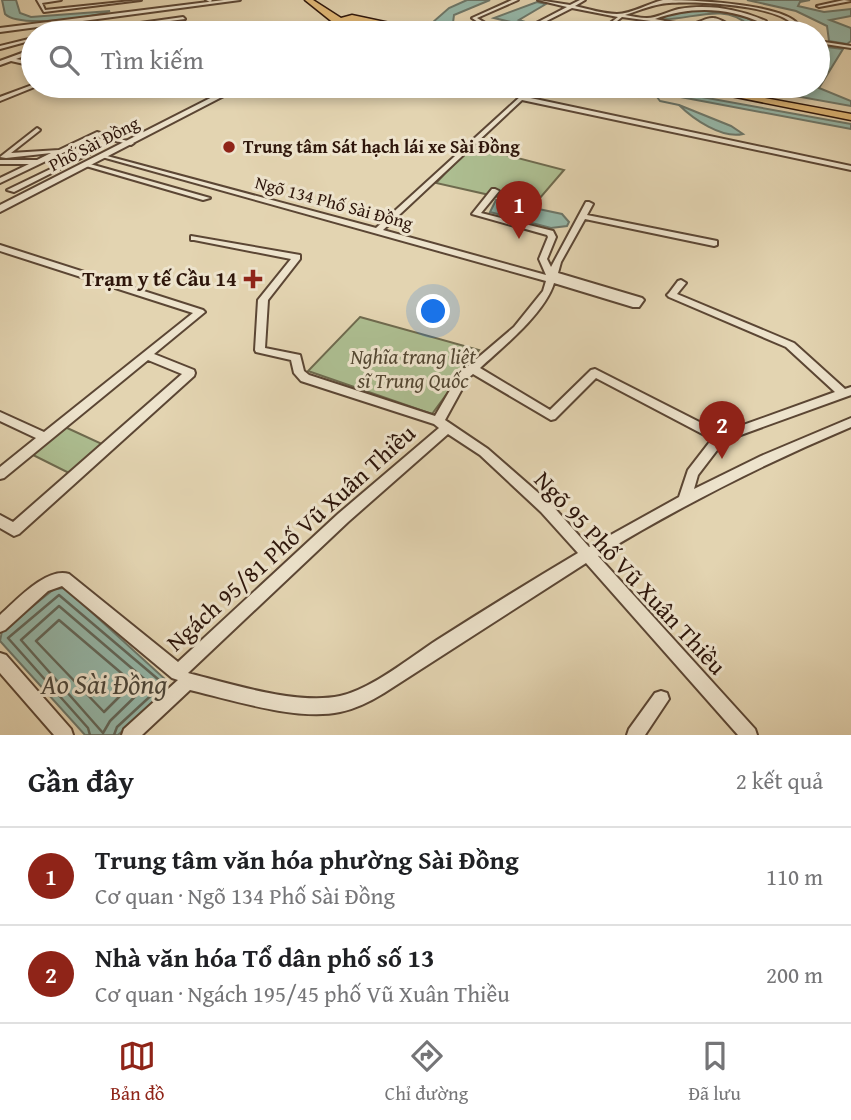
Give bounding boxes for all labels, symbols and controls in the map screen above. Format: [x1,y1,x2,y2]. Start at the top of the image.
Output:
search box [21,21,830,98]
text: Tìm kiếm [101,40,204,79]
icon: search [45,41,83,79]
street label: Phố Sài Đồng [44,109,144,178]
place label: Trung tâm Sát hạch lái xe Sài Đồng [243,133,520,160]
marker: Trung tâm Sát hạch lái xe Sài Đồng [221,139,237,155]
street label: Ngõ 134 Phố Sài Đồng [252,168,416,237]
pin: 1 [496,181,542,239]
place label: Trạm y tế Cầu 14 [82,263,237,294]
marker: Trạm y tế Cầu 14 [243,269,263,289]
your location [416,294,450,328]
park label: Nghĩa trang liệt sĩ Trung Quốc [349,341,476,396]
pin: 2 [699,401,745,459]
street label: Ngách 95/81 Phố Vũ Xuân Thiều [158,416,423,659]
street label: Ngõ 95 Phố Vũ Xuân Thiều [526,463,734,682]
water label: Ao Sài Đồng [40,663,168,704]
text: Gần đây [28,759,134,803]
text: 2 kết quả [736,764,823,797]
text: Trung tâm văn hóa phường Sài Đồng [95,840,519,879]
text: 1 [45,860,57,893]
text: 110 m [766,860,823,893]
text: Cơ quan · Ngõ 134 Phố Sài Đồng [95,879,395,912]
text: Nhà văn hóa Tổ dân phố số 13 [95,938,434,977]
text: 2 [45,958,57,991]
text: 200 m [766,958,823,991]
text: Cơ quan · Ngách 195/45 phố Vũ Xuân Thiều [95,977,510,1010]
tab: Bản đồ [110,1037,165,1107]
tab: Chỉ đường [385,1037,468,1107]
tab: Đã lưu [688,1037,741,1107]

